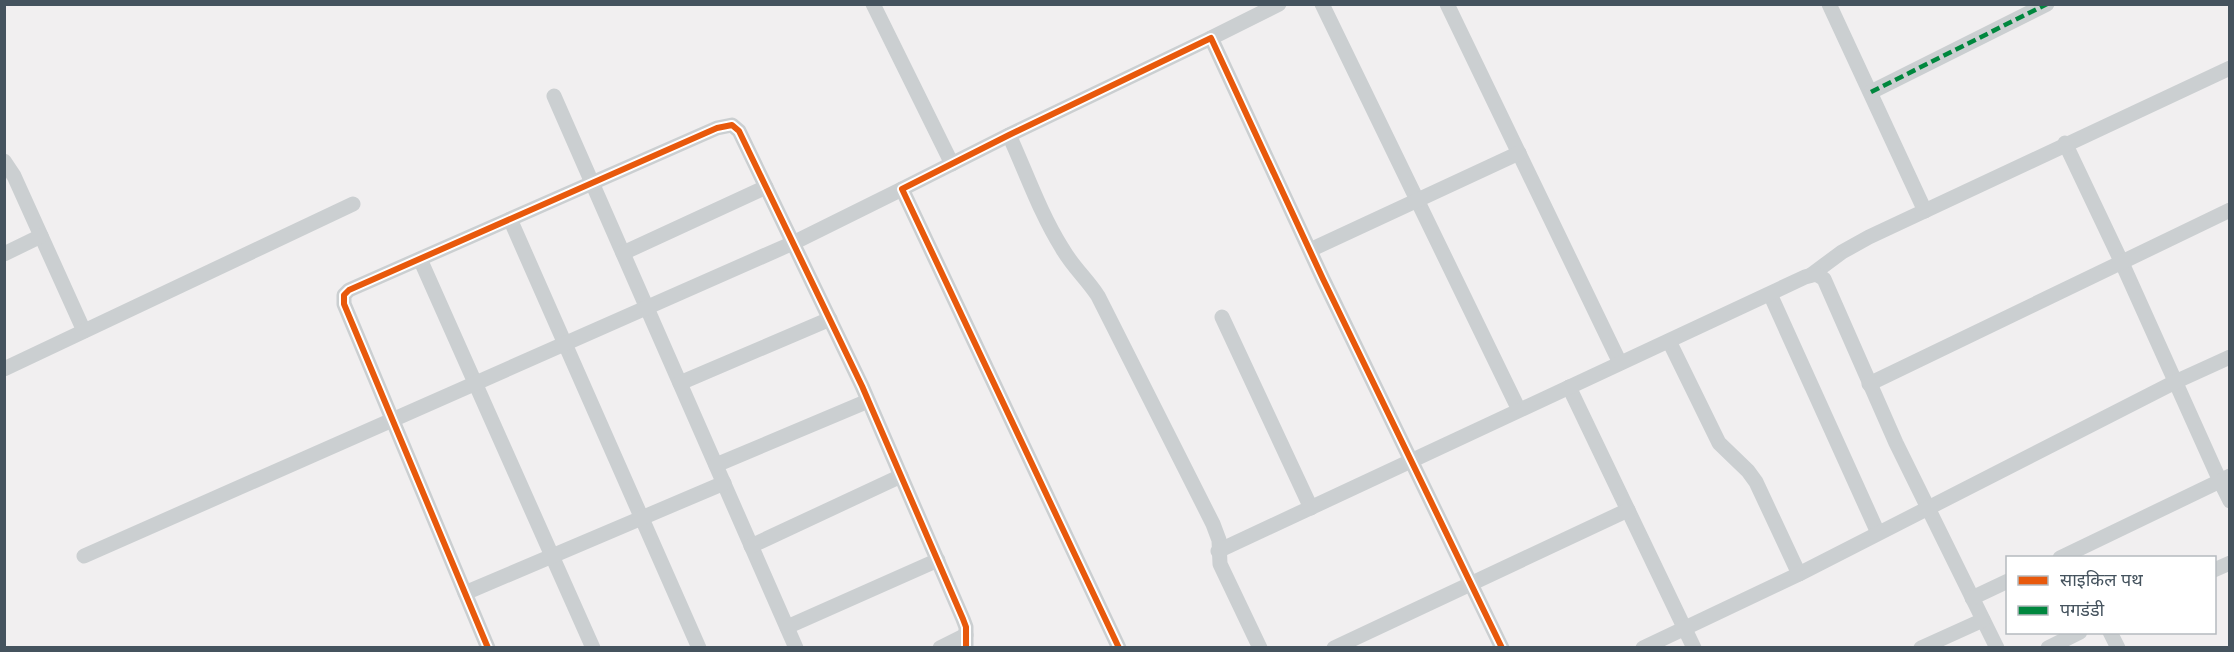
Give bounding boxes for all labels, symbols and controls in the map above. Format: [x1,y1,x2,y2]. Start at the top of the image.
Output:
legend [2006,556,2216,634]
text: साइकिल पथ [2060,569,2143,590]
text: पगडंडी [2060,599,2105,620]

